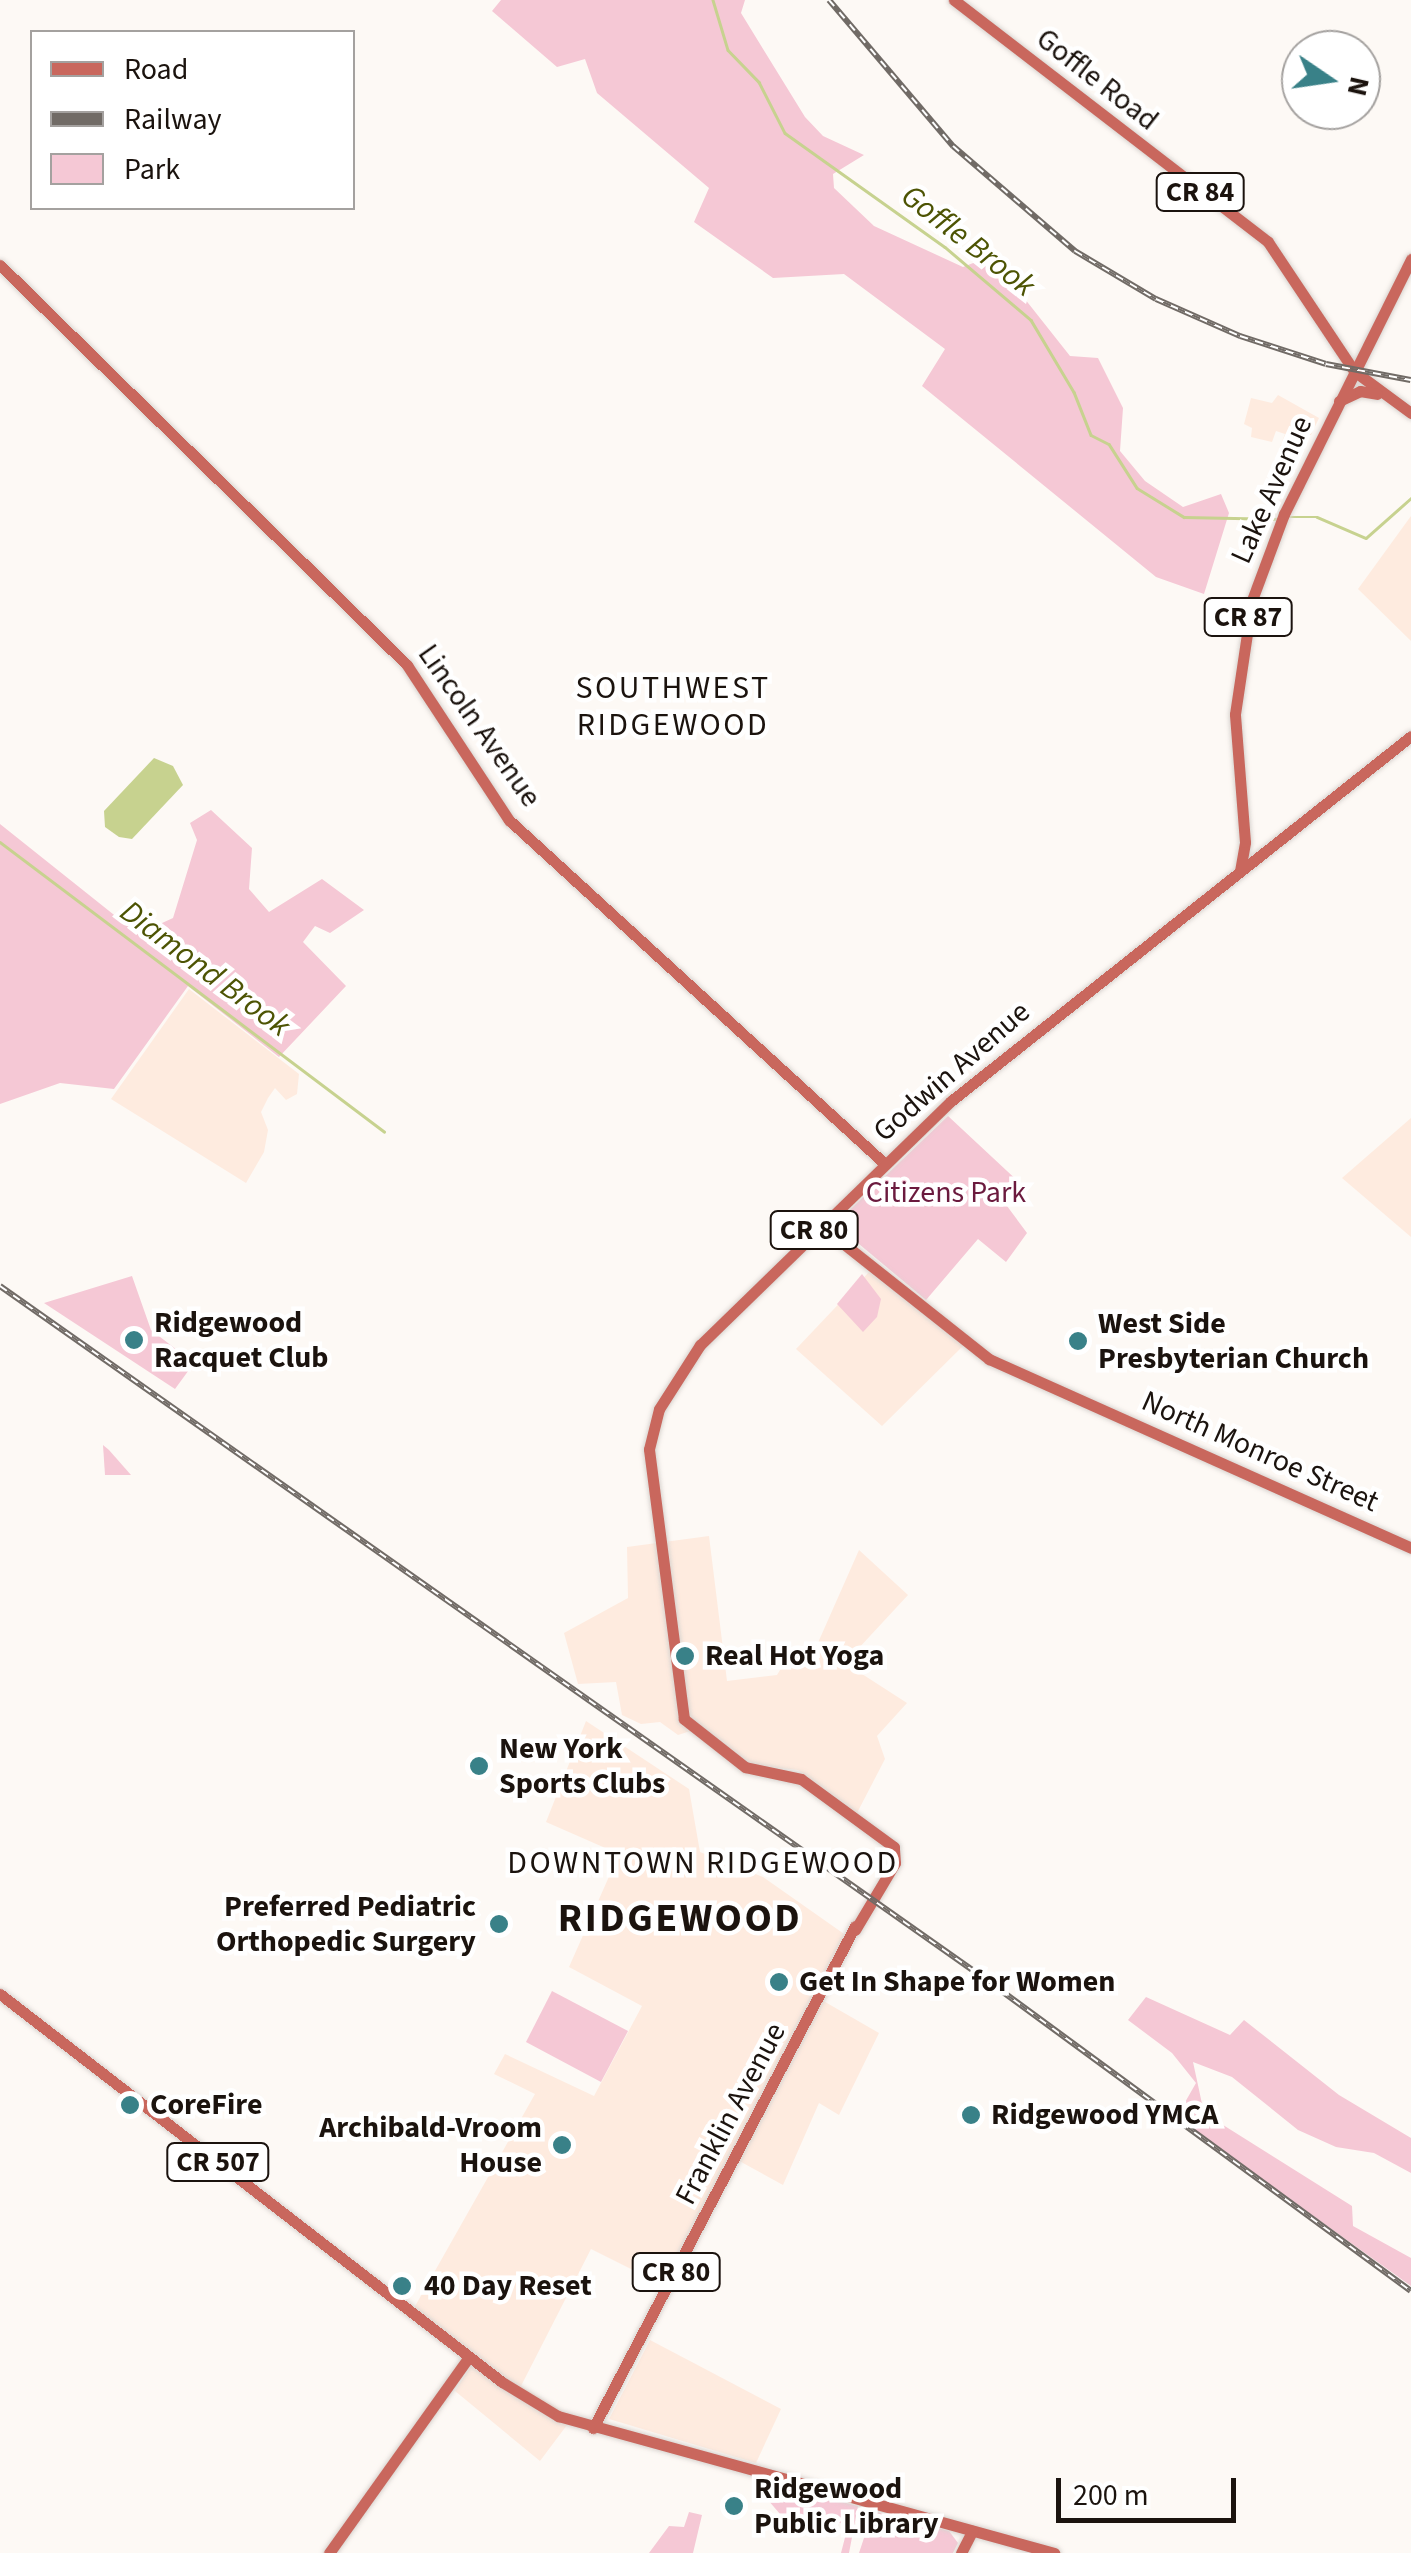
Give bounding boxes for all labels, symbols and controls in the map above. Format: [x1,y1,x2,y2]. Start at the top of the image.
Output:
street label: Goffle Road [1029,21,1165,139]
legend [30,30,355,210]
north arrow [1281,30,1381,130]
text: Road [124,48,188,91]
text: N [1337,73,1380,100]
text: Railway [124,98,222,141]
text: Park [124,148,180,191]
road number: CR 84 [1155,169,1245,215]
water label: Goffle Brook [893,177,1043,305]
street label: Lake Avenue [1224,411,1320,569]
road number: CR 87 [1203,594,1293,640]
street label: Lincoln Avenue [410,638,548,814]
district label: SOUTHWEST RIDGEWOOD [575,670,771,745]
water label: Diamond Brook [112,893,298,1045]
street label: Godwin Avenue [867,994,1037,1150]
park label: Citizens Park [866,1175,1026,1211]
road number: CR 80 [769,1207,859,1253]
place label: Ridgewood Racquet Club [154,1305,328,1376]
place label: West Side Presbyterian Church [1098,1306,1369,1376]
marker: Ridgewood Racquet Club [123,1329,145,1351]
marker: West Side Presbyterian Church [1067,1330,1089,1352]
street label: North Monroe Street [1136,1384,1384,1520]
place label: Real Hot Yoga [705,1638,884,1674]
marker: Real Hot Yoga [674,1645,696,1667]
place label: New York Sports Clubs [499,1731,665,1802]
marker: New York Sports Clubs [468,1755,490,1777]
district label: DOWNTOWN RIDGEWOOD [507,1844,899,1882]
place label: Preferred Pediatric Orthopedic Surgery [216,1889,476,1960]
district label: RIDGEWOOD [558,1895,802,1943]
marker: Preferred Pediatric Orthopedic Surgery [486,1911,512,1937]
place label: Get In Shape for Women [799,1964,1115,2000]
marker: Get In Shape for Women [768,1971,790,1993]
street label: Franklin Avenue [668,2017,794,2211]
place label: CoreFire [150,2087,262,2123]
marker: CoreFire [119,2094,141,2116]
place label: Ridgewood YMCA [991,2097,1218,2133]
marker: Ridgewood YMCA [960,2104,982,2126]
place label: Archibald-Vroom House [319,2110,542,2180]
marker: Archibald-Vroom House [551,2134,573,2156]
road number: CR 507 [166,2139,270,2185]
road number: CR 80 [631,2249,721,2295]
place label: 40 Day Reset [424,2268,592,2304]
marker: 40 Day Reset [389,2273,415,2299]
scale bar [1061,2458,1241,2520]
place label: Ridgewood Public Library [754,2471,939,2542]
text: 200 m [1073,2474,1149,2517]
marker: Ridgewood Public Library [723,2495,745,2517]

